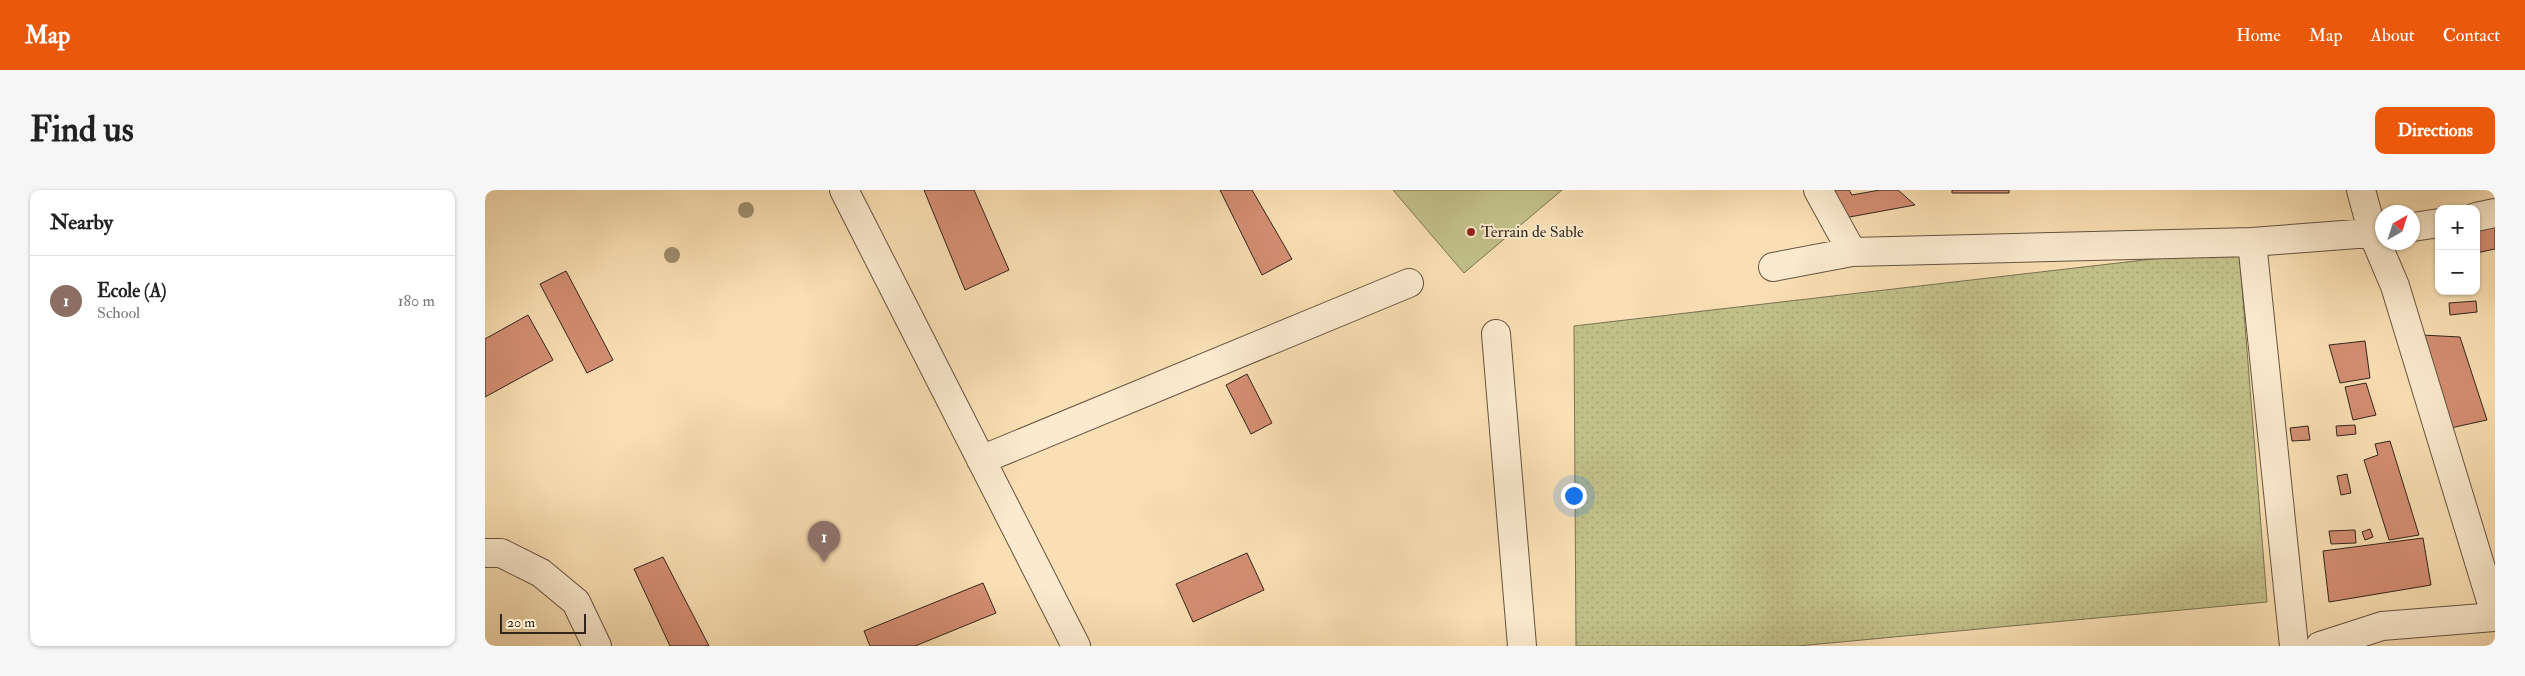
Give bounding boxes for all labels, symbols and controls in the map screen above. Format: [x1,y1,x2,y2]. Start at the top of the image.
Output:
text: Map [25,20,70,51]
text: Home [2236,24,2281,47]
text: Map [2309,24,2343,47]
text: About [2371,24,2415,47]
text: Contact [2443,24,2500,47]
button: Directions [2375,107,2495,154]
text: Find us [30,108,134,152]
north arrow [2375,205,2420,250]
map controls [2435,205,2480,295]
button: + [2435,205,2480,250]
text: Nearby [50,209,113,236]
place label: Terrain de Sable [1481,222,1584,242]
marker: Terrain de Sable [1465,226,1477,238]
button: − [2435,250,2480,295]
text: Ecole (A) [97,279,167,303]
text: 1 [63,291,69,311]
text: 180 m [398,291,435,311]
text: School [97,303,140,323]
your location [1561,483,1587,509]
pin: 1 [808,521,840,562]
scale bar [500,611,586,634]
text: 20 m [507,614,535,631]

